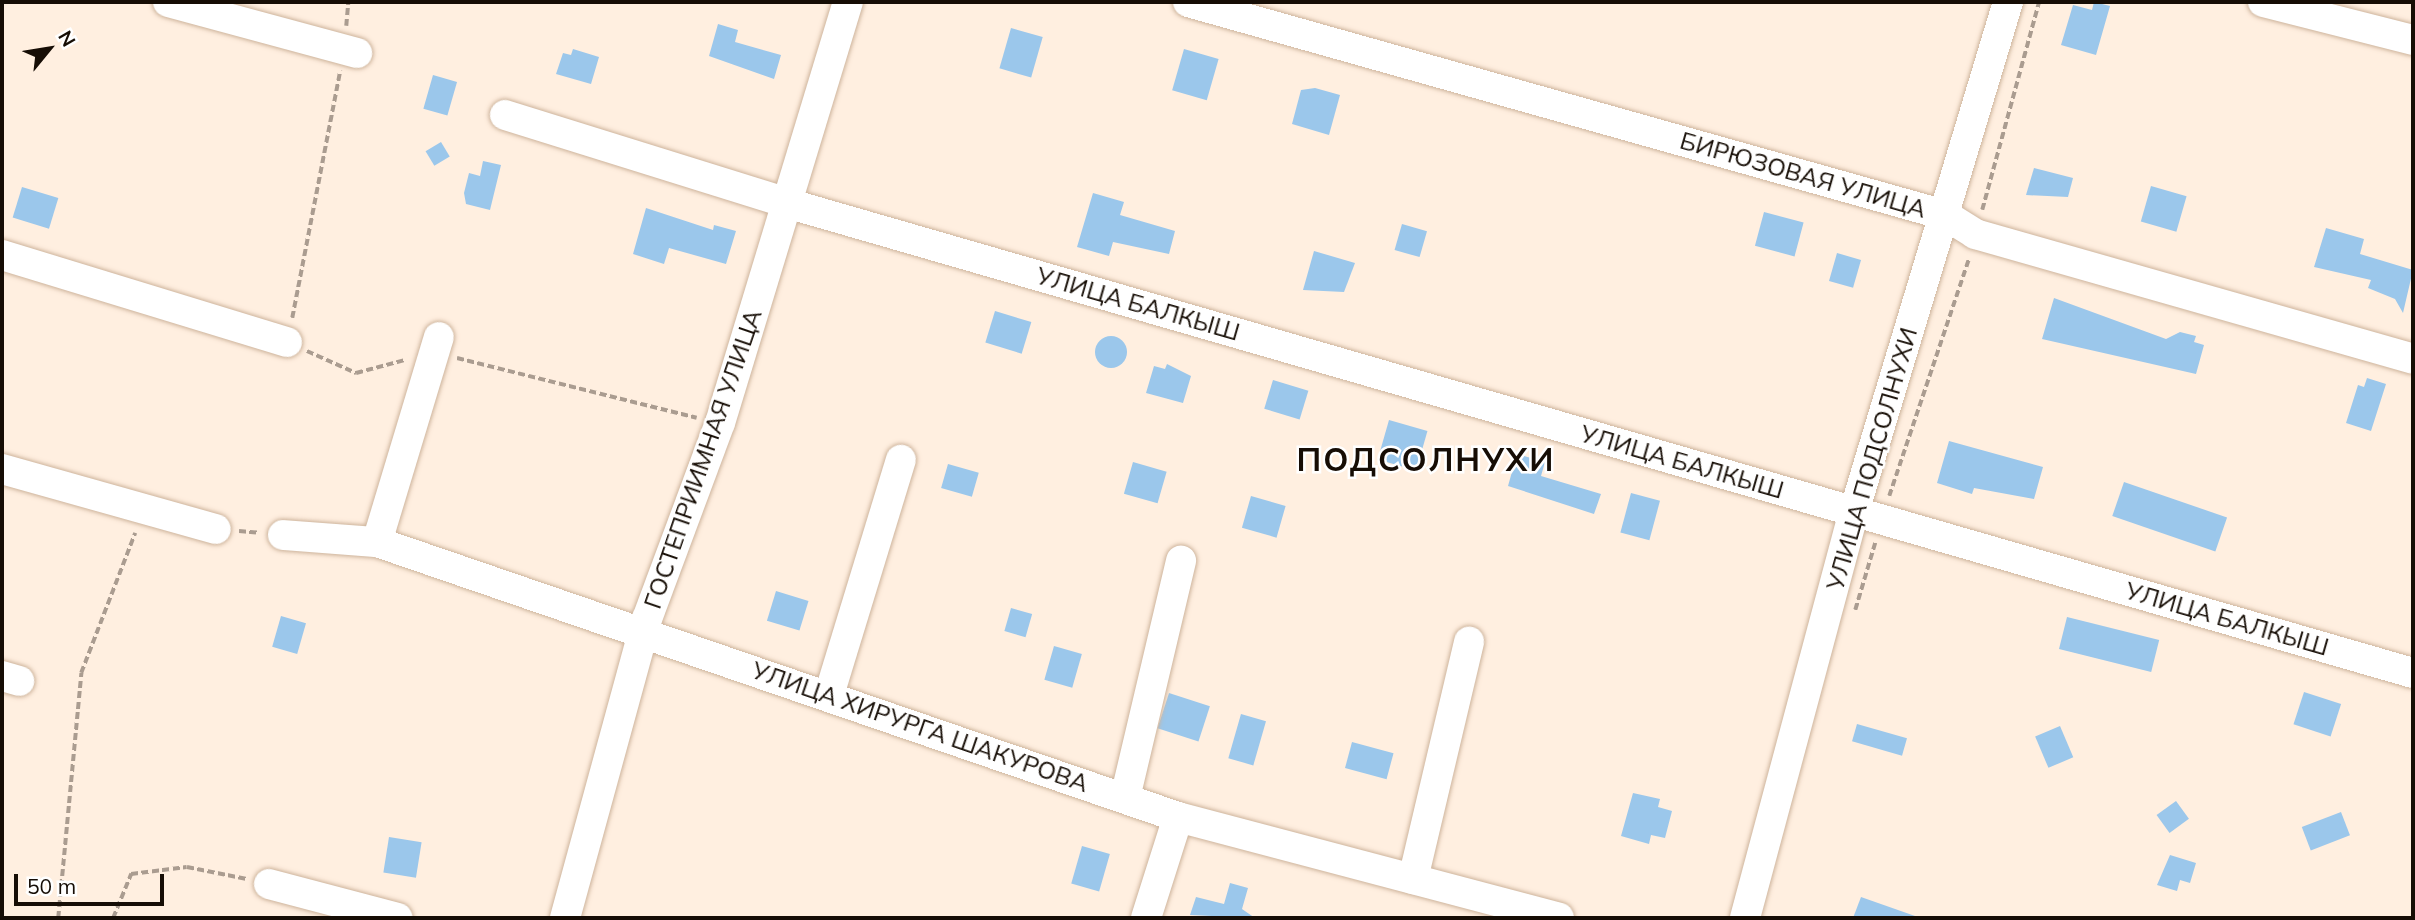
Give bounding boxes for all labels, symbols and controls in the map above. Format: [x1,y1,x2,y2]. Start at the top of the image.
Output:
north arrow [14,14,84,84]
text: N [53,26,81,51]
street label: БИРЮЗОВАЯ УЛИЦА [1677,126,1929,224]
street label: УЛИЦА БАЛКЫШ [1033,261,1243,347]
street label: ГОСТЕПРИИМНАЯ УЛИЦА [638,306,768,612]
street label: УЛИЦА ПОДСОЛНУХИ [1821,324,1923,594]
street label: УЛИЦА БАЛКЫШ [1577,419,1787,505]
district label: ПОДСОЛНУХИ [1298,440,1554,478]
street label: УЛИЦА БАЛКЫШ [2122,576,2332,662]
street label: УЛИЦА ХИРУРГА ШАКУРОВА [748,656,1092,798]
scale bar [18,860,168,904]
text: 50 m [27,873,76,899]

